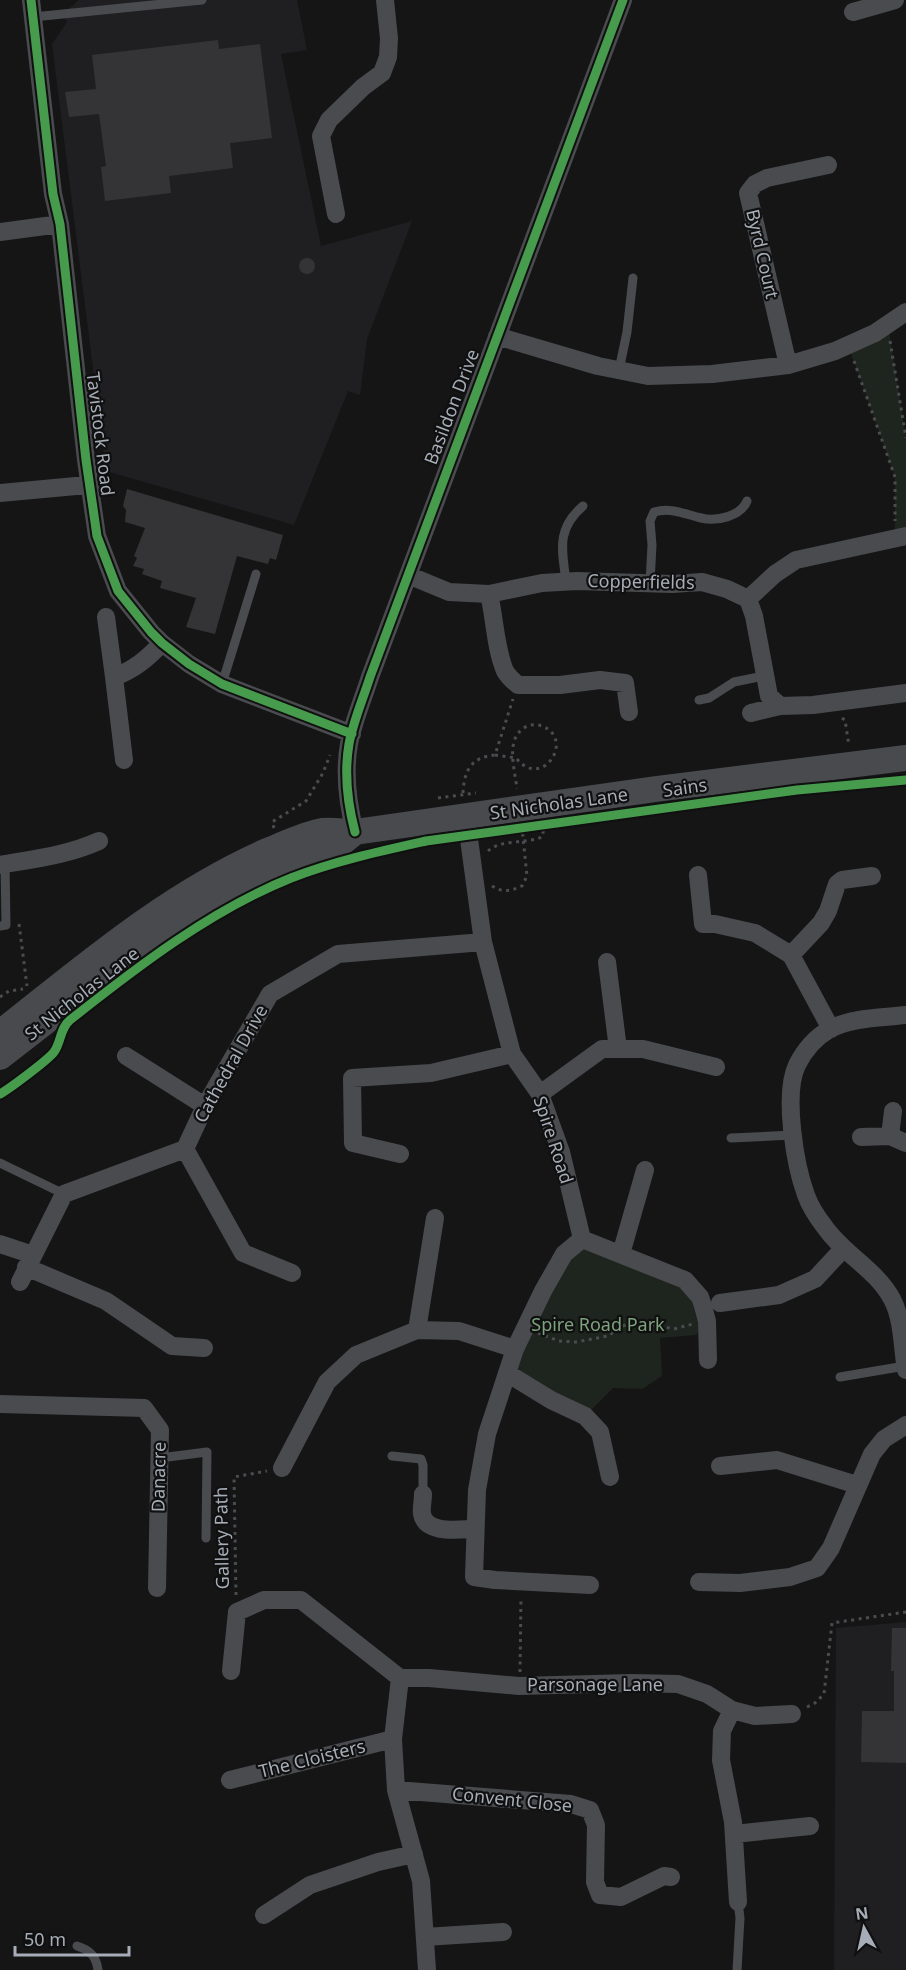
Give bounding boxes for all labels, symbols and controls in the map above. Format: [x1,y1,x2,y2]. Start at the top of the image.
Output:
street label: Byrd Court [741,207,785,301]
street label: Basildon Drive [418,345,484,468]
street label: Tavistock Road [81,371,120,497]
street label: Copperfields [587,568,695,594]
street label: Sains [661,772,709,802]
street label: St Nicholas Lane [488,781,629,825]
street label: St Nicholas Lane [19,941,143,1045]
street label: Cathedral Drive [188,1000,272,1127]
street label: Spire Road [529,1093,579,1187]
park label: Spire Road Park [531,1312,665,1336]
street label: Danacre [145,1442,171,1512]
street label: Gallery Path [208,1487,234,1589]
street label: Parsonage Lane [527,1672,663,1696]
street label: The Cloisters [256,1733,367,1783]
street label: Convent Close [451,1781,573,1817]
north arrow [834,1898,894,1958]
text: N [854,1901,870,1925]
scale bar [15,1919,129,1957]
text: 50 m [24,1927,66,1951]

